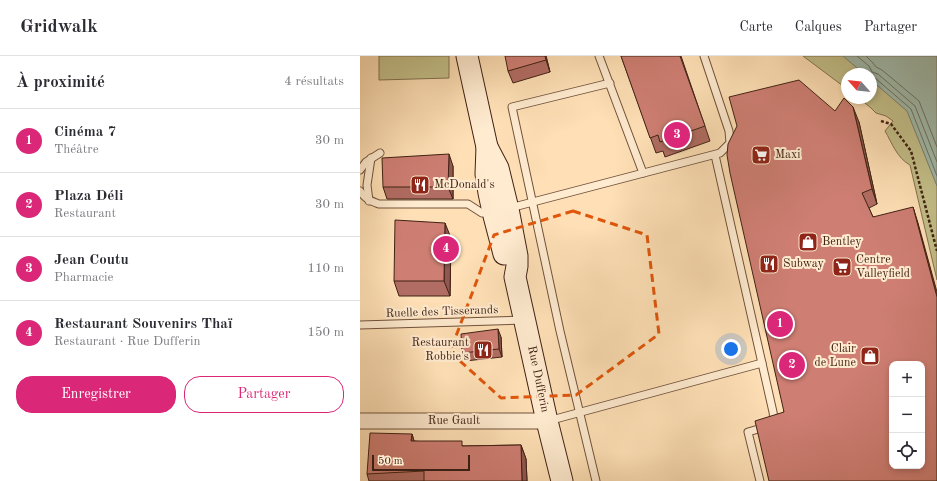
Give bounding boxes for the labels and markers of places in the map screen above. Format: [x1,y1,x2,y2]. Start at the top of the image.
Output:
pin: 3 [664,120,690,150]
supermarket icon: Maxi [750,144,772,166]
place label: Maxi [775,149,800,161]
restaurant icon: McDonald's [409,174,431,196]
place label: McDonald's [434,179,495,191]
shop icon: Bentley [797,231,819,253]
pin: 4 [433,234,459,264]
place label: Bentley [822,236,862,248]
restaurant icon: Subway [758,253,780,275]
place label: Centre Valleyfield [856,254,910,280]
supermarket icon: Centre Valleyfield [831,256,853,278]
place label: Subway [783,258,824,270]
pin: 1 [767,309,793,339]
place label: Restaurant Robbie's [412,337,469,363]
restaurant icon: Restaurant Robbie's [472,339,494,361]
place label: Clair de Lune [814,343,856,369]
shop icon: Clair de Lune [859,345,881,367]
pin: 2 [779,350,805,380]

